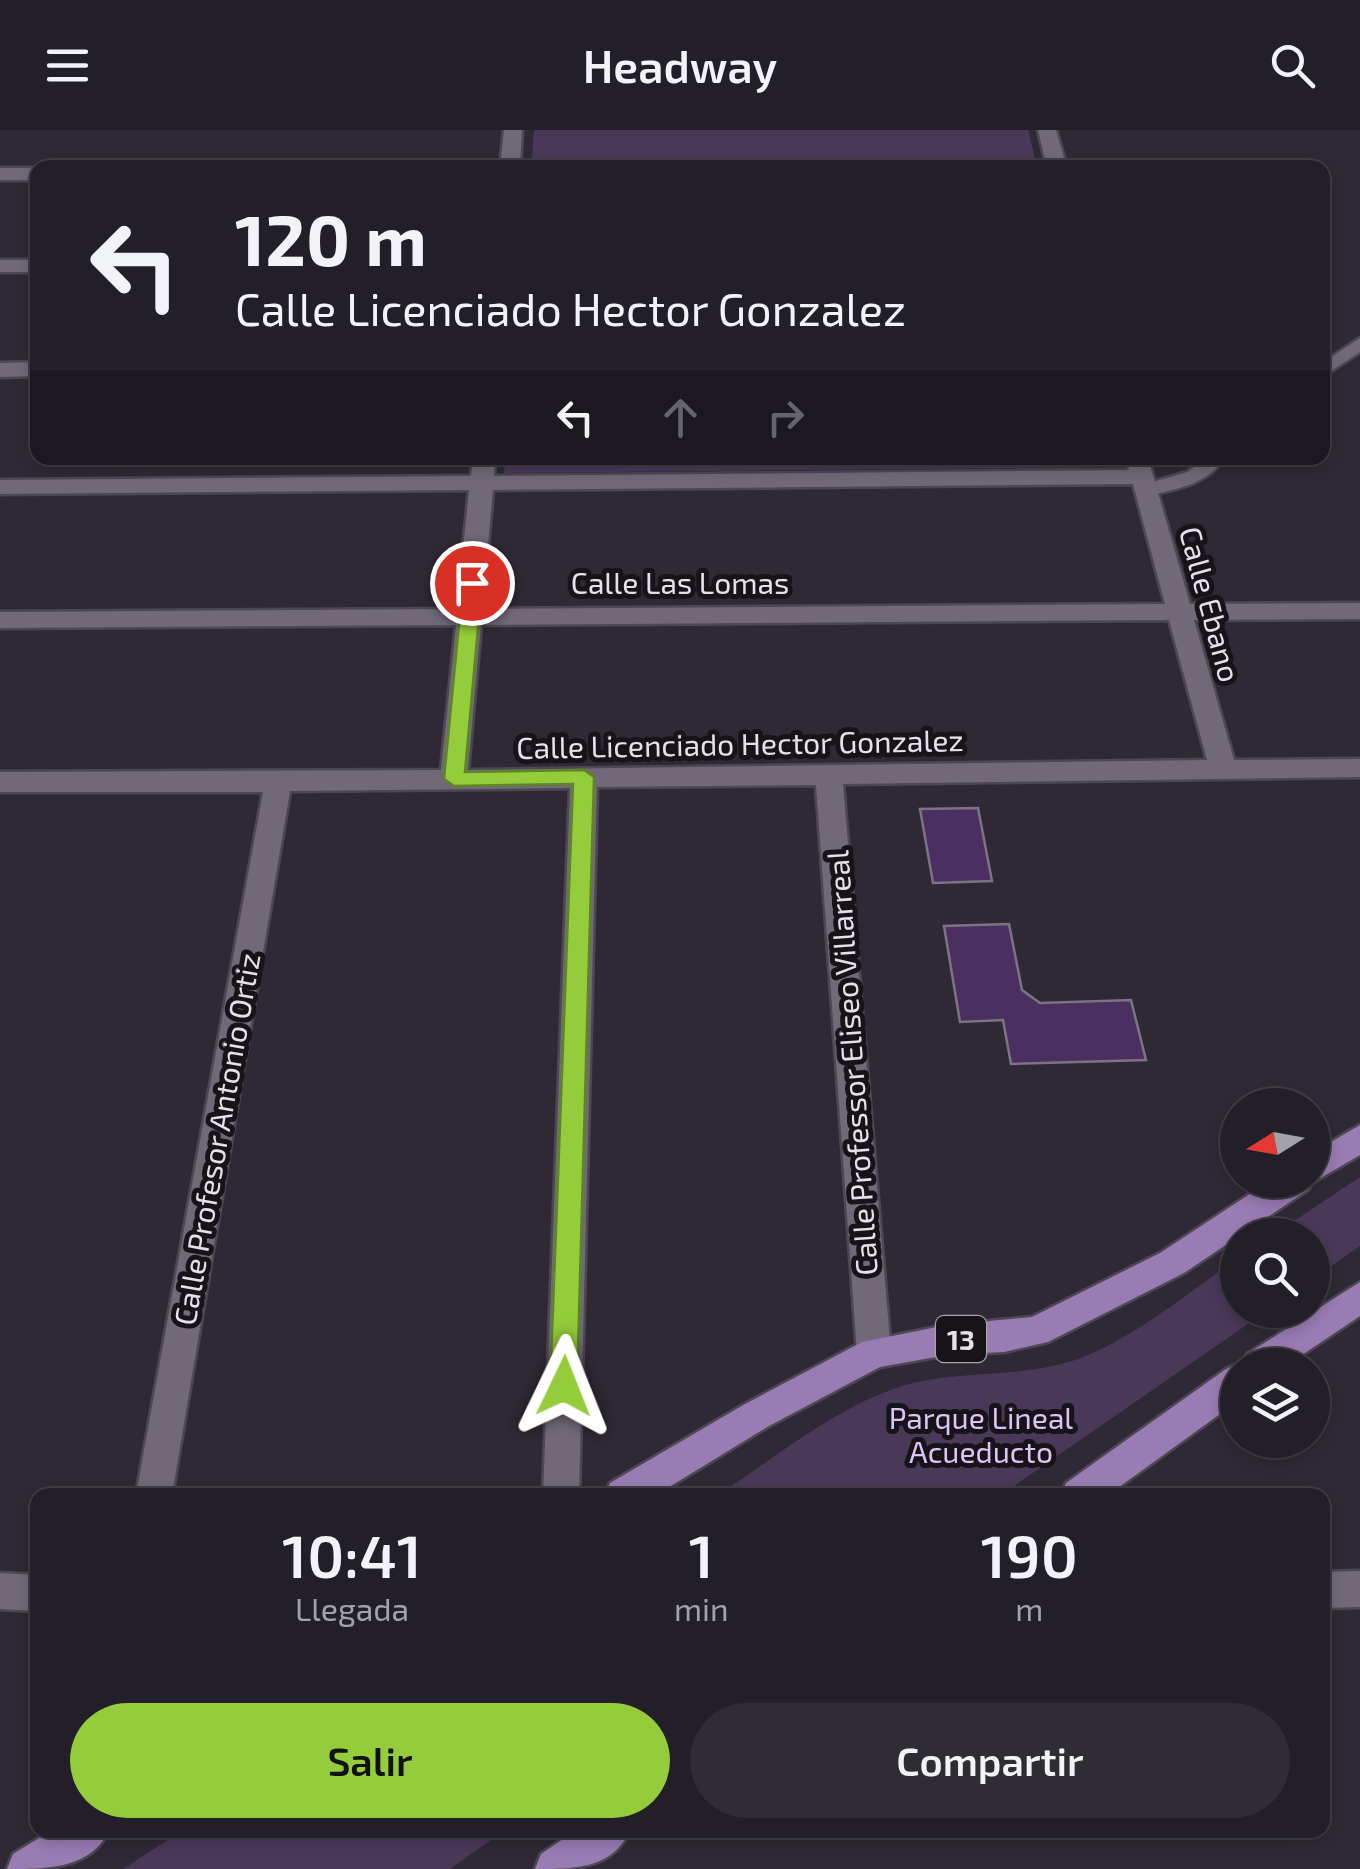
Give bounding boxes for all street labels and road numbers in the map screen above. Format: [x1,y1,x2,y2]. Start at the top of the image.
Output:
street label: Calle Ebano [1173,523,1249,685]
street label: Calle Las Lomas [571,564,789,600]
street label: Calle Licenciado Hector Gonzalez [516,721,964,765]
street label: Calle Professor Eliseo Villarreal [818,849,884,1277]
street label: Calle Profesor Antonio Ortiz [166,950,266,1328]
road number: 13 [936,1316,986,1362]

